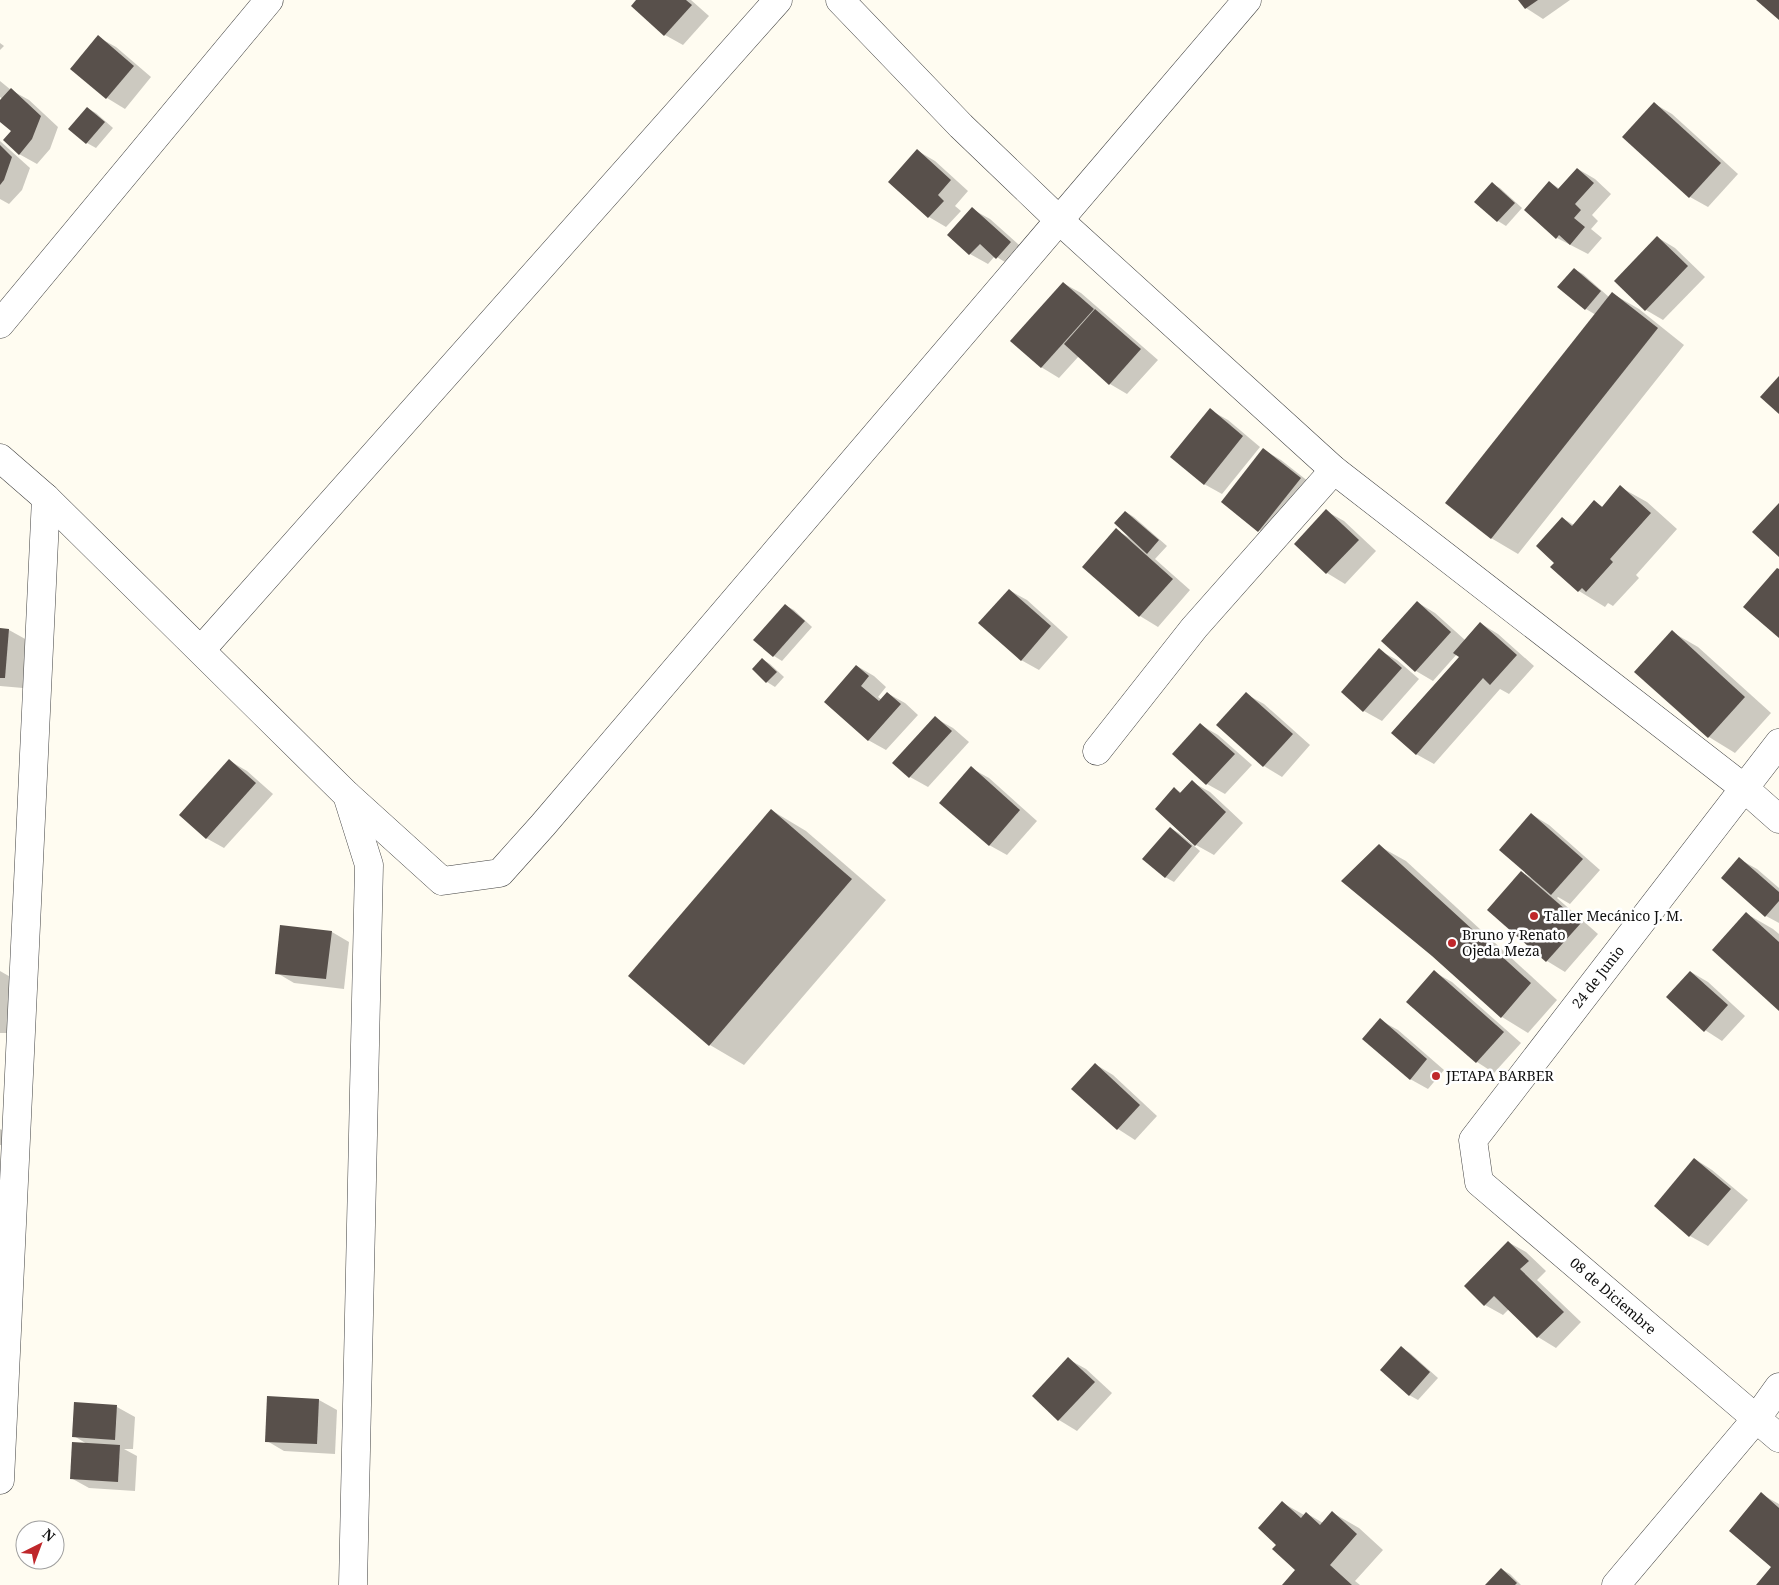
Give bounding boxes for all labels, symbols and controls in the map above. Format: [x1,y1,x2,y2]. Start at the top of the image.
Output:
place label: Taller Mecánico J. M. [1544,906,1683,925]
marker: Taller Mecánico J. M. [1528,910,1540,922]
place label: Bruno y Renato Ojeda Meza [1462,925,1566,960]
marker: Bruno y Renato Ojeda Meza [1446,937,1458,949]
street label: 24 de Junio [1567,941,1628,1012]
place label: JETAPA BARBER [1445,1066,1554,1085]
marker: JETAPA BARBER [1430,1070,1442,1082]
street label: 08 de Diciembre [1566,1253,1660,1338]
north arrow [15,1520,65,1570]
text: N [39,1524,59,1546]

